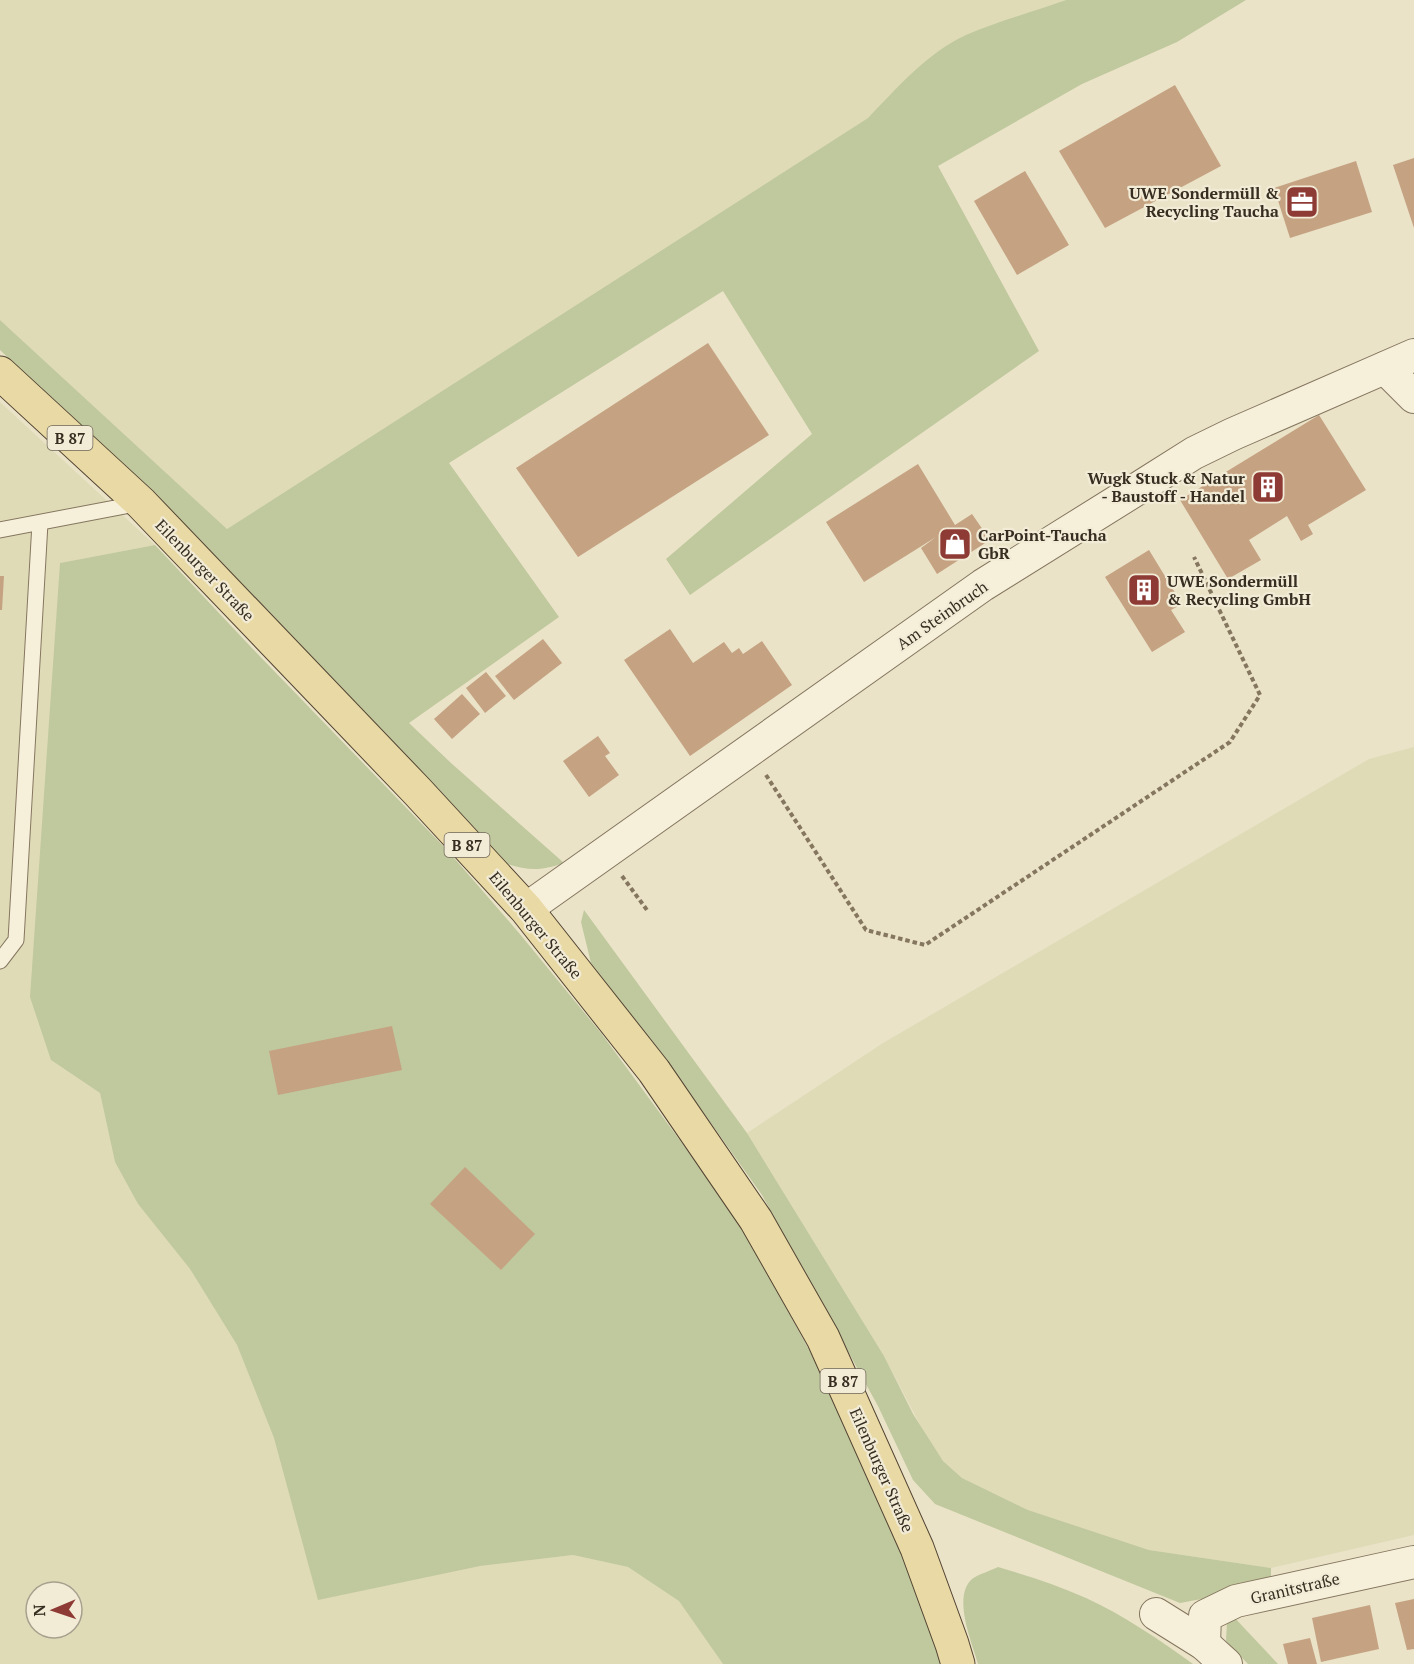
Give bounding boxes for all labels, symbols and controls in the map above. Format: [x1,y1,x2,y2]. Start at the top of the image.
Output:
place label: UWE Sondermüll & Recycling Taucha [1129,182,1279,222]
office icon: UWE Sondermüll & Recycling Taucha [1284,184,1320,220]
road number: B 87 [48,426,92,450]
place label: Wugk Stuck & Natur - Baustoff - Handel [1087,467,1245,507]
building icon: Wugk Stuck & Natur - Baustoff - Handel [1250,469,1286,505]
street label: Eilenburger Straße [151,514,259,626]
place label: CarPoint-Taucha GbR [978,524,1107,564]
shop icon: CarPoint-Taucha GbR [937,526,973,562]
place label: UWE Sondermüll & Recycling GmbH [1167,570,1311,610]
building icon: UWE Sondermüll & Recycling GmbH [1126,572,1162,608]
street label: Am Steinbruch [892,575,992,655]
road number: B 87 [444,833,490,857]
street label: Eilenburger Straße [484,867,588,983]
road number: B 87 [820,1369,866,1393]
street label: Eilenburger Straße [845,1404,919,1536]
street label: Granitstraße [1248,1567,1342,1609]
north arrow [24,1580,84,1640]
text: N [28,1604,50,1617]

